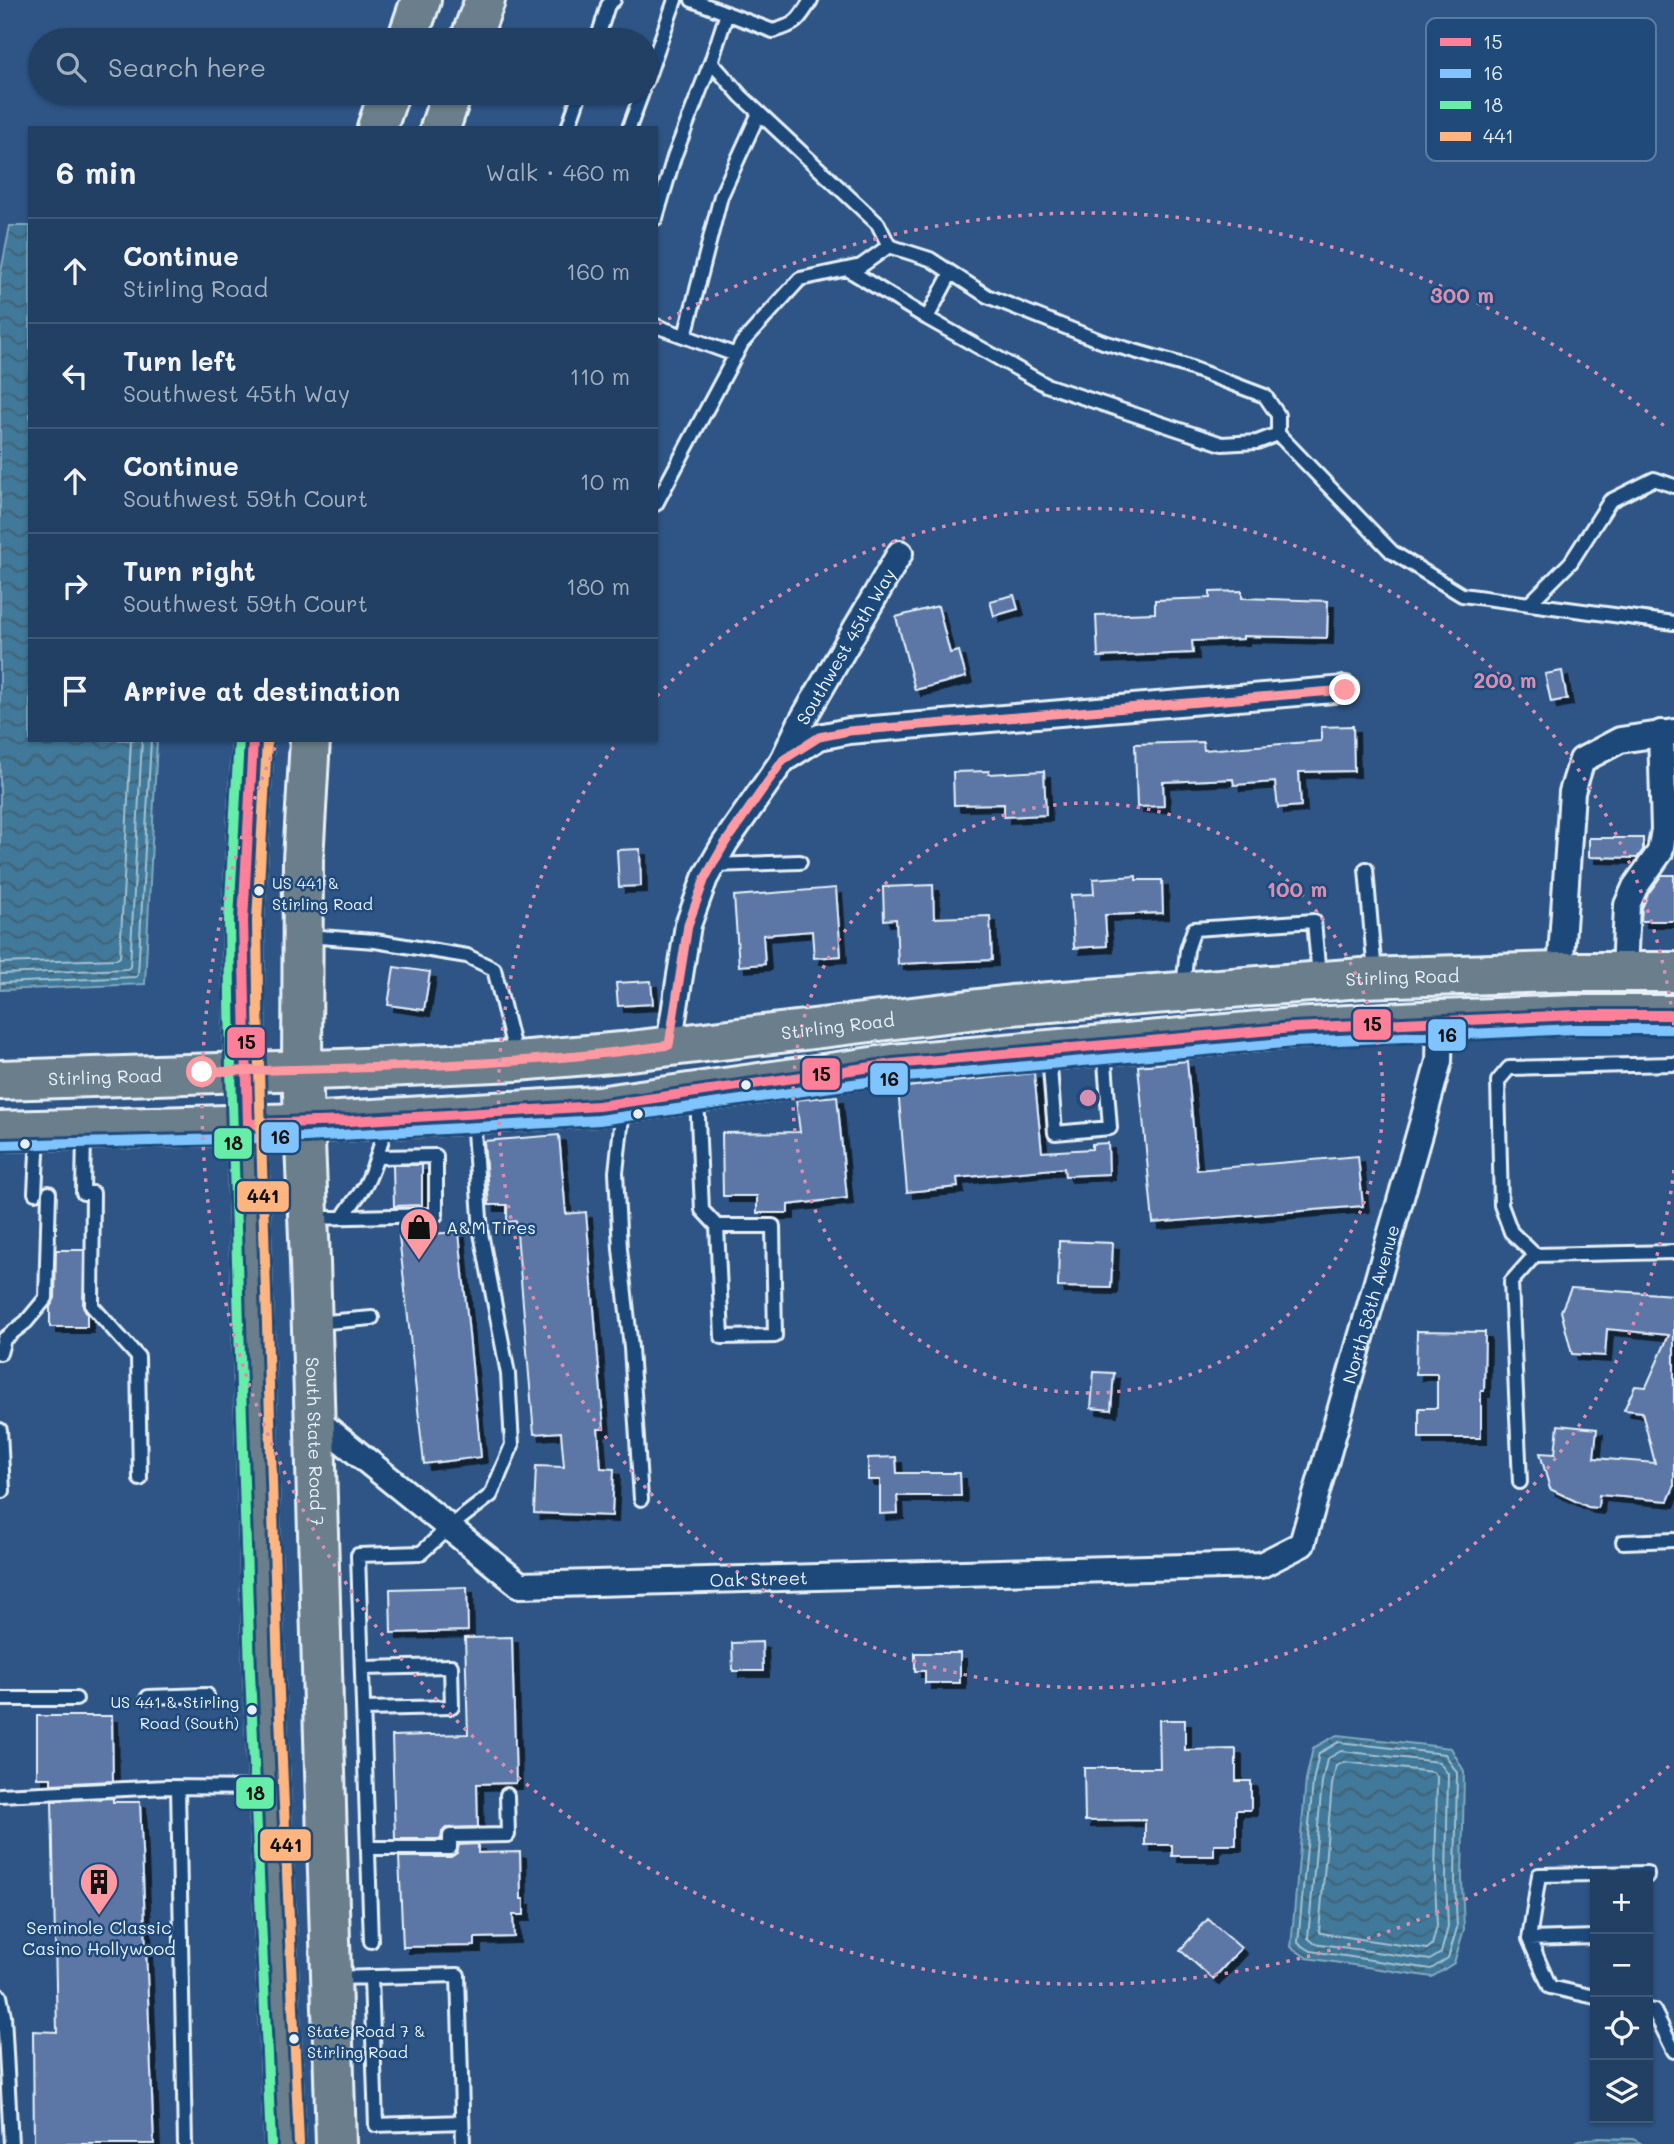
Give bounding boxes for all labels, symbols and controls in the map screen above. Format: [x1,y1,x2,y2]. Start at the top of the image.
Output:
legend [1426,18,1656,161]
search box [28,28,658,105]
text: 15 [1483,29,1503,54]
icon: search [52,48,90,86]
text: Search here [108,50,266,84]
text: 16 [1483,60,1503,85]
text: 18 [1483,92,1503,117]
text: 441 [1483,123,1514,148]
text: 6 min [56,152,136,192]
text: Walk · 460 m [485,157,630,187]
text: Continue [123,239,239,273]
icon: ahead [56,252,94,290]
text: 160 m [566,256,630,286]
text: Stirling Road [123,273,268,303]
text: 300 m [1430,281,1494,308]
text: Turn left [123,344,236,378]
icon: left [56,357,94,395]
text: 110 m [570,361,630,391]
text: Southwest 45th Way [123,378,350,408]
text: Continue [123,449,239,483]
icon: ahead [56,462,94,500]
text: 10 m [580,466,630,496]
text: Southwest 59th Court [123,483,368,513]
text: Turn right [123,554,256,588]
street label: Southwest 45th Way [790,563,901,729]
icon: right [56,567,94,605]
text: 180 m [566,571,630,601]
text: Southwest 59th Court [123,588,368,618]
text: 200 m [1474,666,1536,693]
icon: arrive [56,672,94,710]
text: Arrive at destination [123,674,400,708]
route end [1329,674,1360,705]
place label: US 441 & Stirling Road [272,872,373,914]
text: 100 m [1267,875,1327,902]
marker: US 441 & Stirling Road [252,884,266,898]
street label: Stirling Road [1345,963,1460,991]
street label: Stirling Road [780,1007,896,1045]
line badge: 15 [1352,1008,1392,1041]
text: 15 [1362,1011,1382,1036]
line badge: 16 [1427,1018,1467,1052]
text: 16 [1437,1022,1457,1047]
line badge: 15 [226,1026,266,1059]
text: 15 [236,1029,256,1054]
route start [186,1056,217,1087]
line badge: 15 [801,1057,841,1091]
text: 15 [811,1061,831,1086]
line badge: 16 [869,1062,909,1096]
street label: Stirling Road [48,1063,162,1090]
text: 16 [879,1066,899,1091]
unlabelled marker [739,1078,753,1092]
centre of rings [1076,1086,1100,1110]
unlabelled marker [631,1107,645,1121]
line badge: 16 [260,1121,300,1154]
text: 16 [270,1124,290,1149]
line badge: 18 [213,1127,253,1160]
text: 18 [223,1130,243,1155]
unlabelled marker [18,1137,32,1151]
line badge: 441 [236,1180,290,1213]
text: 441 [247,1183,279,1208]
shop icon: A&M Tires [398,1206,440,1261]
place label: A&M Tires [446,1215,536,1239]
street label: North 58th Avenue [1336,1222,1405,1386]
street label: South State Road 7 [301,1357,330,1527]
street label: Oak Street [709,1565,808,1592]
place label: US 441 & Stirling Road (South) [110,1691,239,1733]
marker: US 441 & Stirling Road (South) [245,1703,259,1717]
line badge: 18 [235,1776,275,1810]
text: 18 [245,1780,265,1805]
line badge: 441 [259,1828,312,1862]
text: 441 [270,1832,302,1857]
building icon: Seminole Classic Casino Hollywood [78,1861,120,1916]
map controls [1590,1871,1653,2123]
button: + [1590,1871,1653,1934]
place label: Seminole Classic Casino Hollywood [22,1915,176,1960]
button: − [1590,1934,1653,1997]
button: locate [1590,1997,1653,2060]
place label: State Road 7 & Stirling Road [307,2020,426,2062]
marker: State Road 7 & Stirling Road [287,2032,301,2046]
button: layers [1590,2060,1653,2123]

